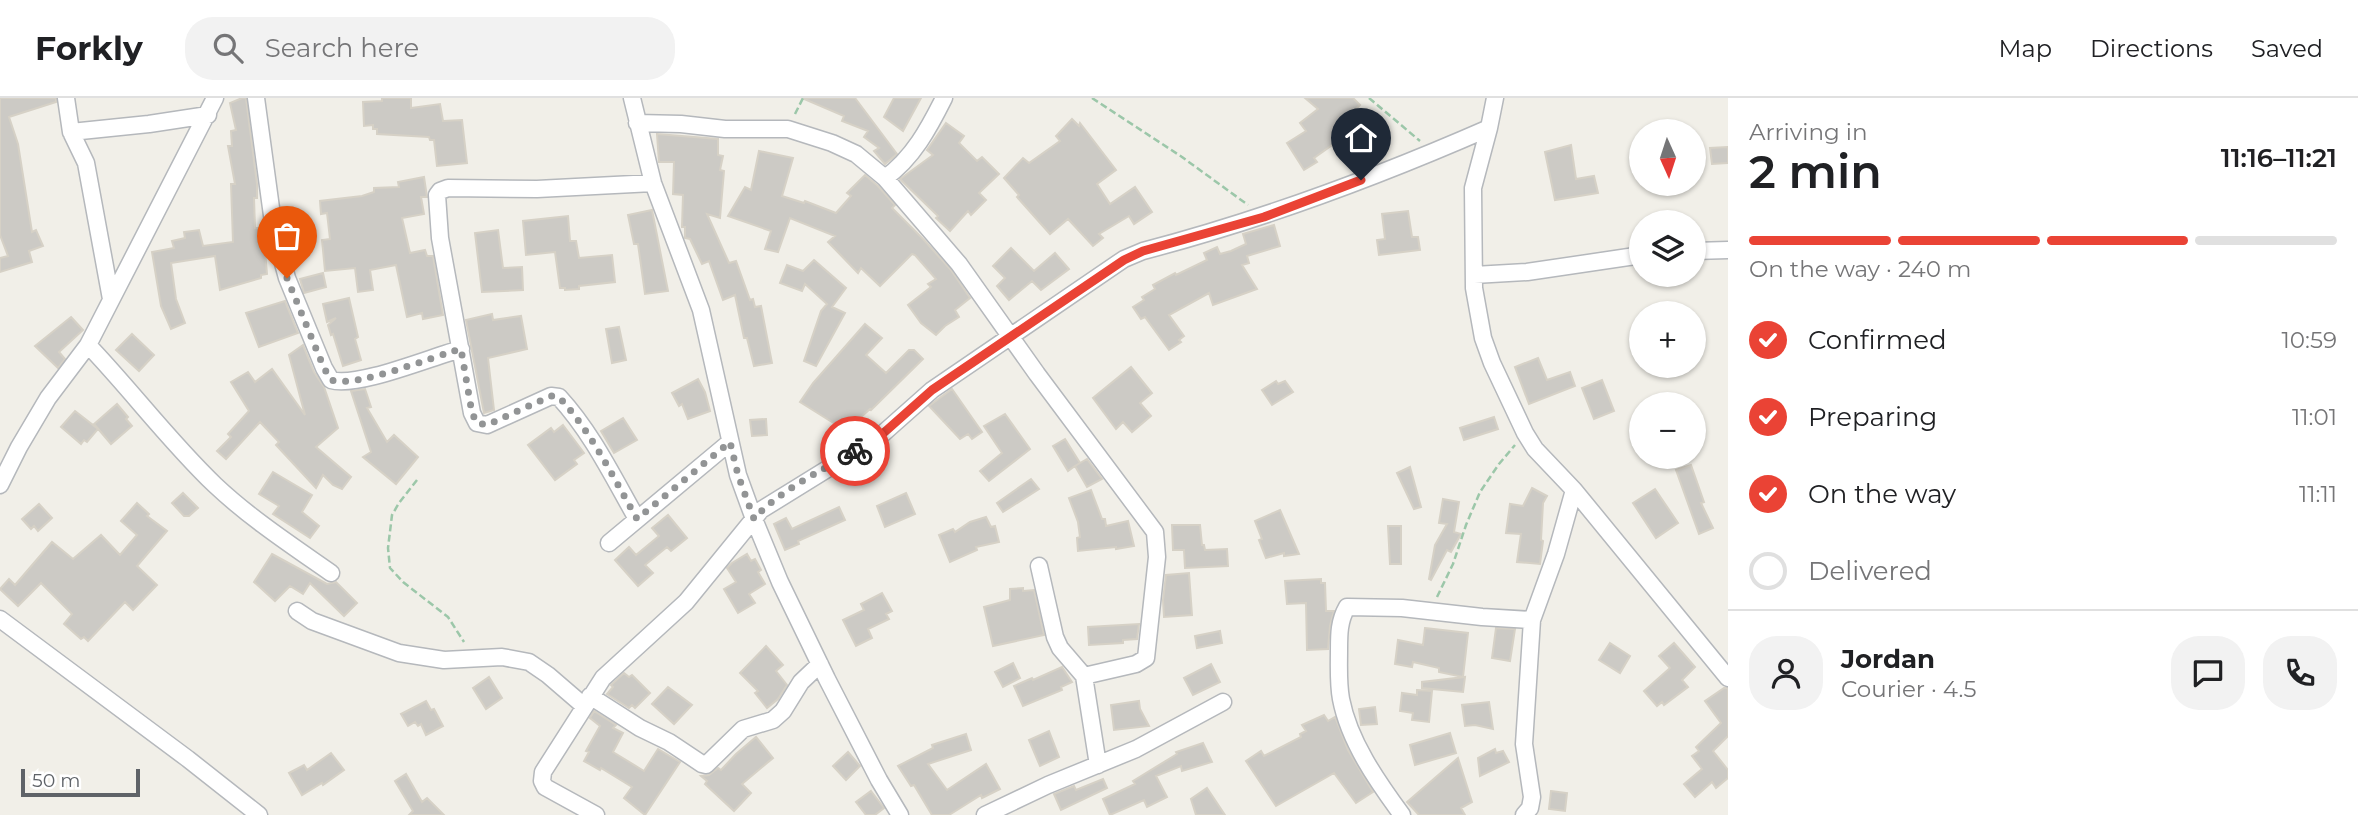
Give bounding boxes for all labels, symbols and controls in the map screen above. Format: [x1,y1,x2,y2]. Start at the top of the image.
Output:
search box [185,17,675,80]
text: Forkly [35,28,143,68]
icon: search [209,29,247,67]
text: Search here [265,32,419,64]
text: Map [1999,34,2052,63]
text: Directions [2090,34,2213,63]
text: Saved [2251,34,2323,63]
pin [1331,108,1391,180]
text: Arriving in [1749,118,1868,146]
icon: home [1342,119,1380,157]
north arrow [1629,119,1706,196]
map controls [1629,119,1706,469]
text: 11:16–11:21 [2221,142,2337,174]
text: 2 min [1749,143,1882,200]
pin [257,206,317,278]
button: layers [1629,210,1706,287]
icon: bag [268,217,306,255]
text: On the way · 240 m [1749,255,1971,283]
button: + [1629,301,1706,378]
icon: check [1749,321,1787,359]
text: Confirmed [1808,324,1947,356]
text: 10:59 [2282,326,2337,354]
button: − [1629,392,1706,469]
icon: check [1749,398,1787,436]
text: Preparing [1808,401,1937,433]
text: 11:01 [2292,403,2337,431]
courier [820,416,890,486]
icon: bike [836,432,874,470]
icon: check [1749,475,1787,513]
text: On the way [1808,478,1956,510]
text: 11:11 [2299,480,2337,508]
text: Delivered [1808,555,1932,587]
button: person [1749,636,1823,710]
button: chat [2171,636,2245,710]
button: phone [2263,636,2337,710]
text: Jordan [1841,643,1935,675]
text: Courier · 4.5 [1841,675,1976,703]
scale bar [21,766,140,798]
text: 50 m [32,769,80,792]

